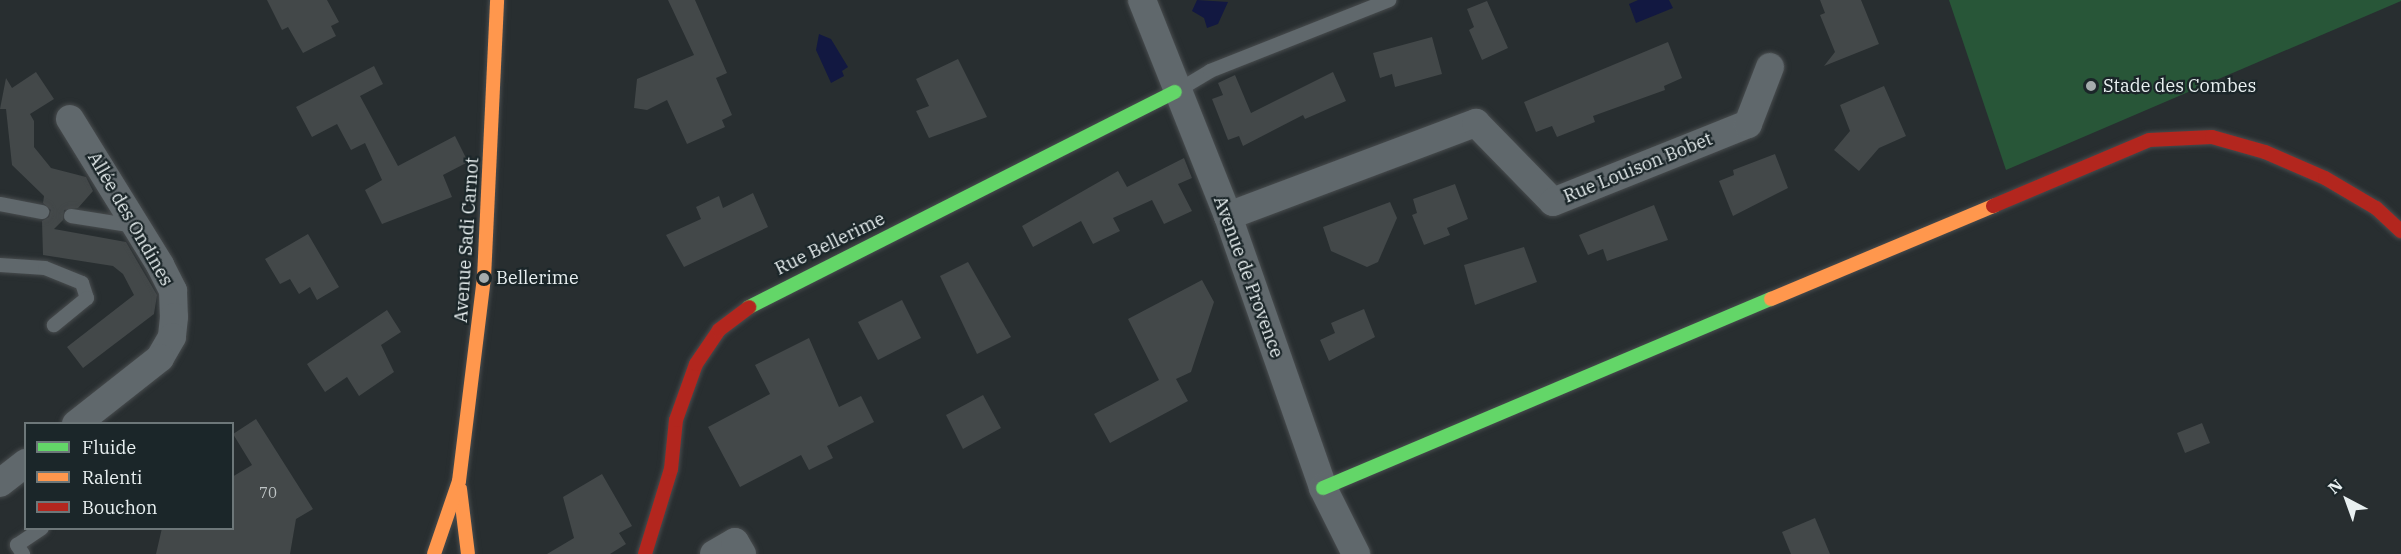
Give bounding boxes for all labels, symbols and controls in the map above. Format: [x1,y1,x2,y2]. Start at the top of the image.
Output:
place label: Stade des Combes [2103,75,2256,97]
marker: Stade des Combes [2084,79,2098,93]
street label: Rue Louison Bobet [1561,128,1715,208]
street label: Allée des Ondines [83,148,177,290]
street label: Avenue Sadi Carnot [450,156,484,324]
street label: Avenue de Provence [1209,193,1287,361]
street label: Rue Bellerime [772,208,888,280]
place label: Bellerime [496,267,579,289]
marker: Bellerime [477,271,491,285]
legend [24,422,234,530]
text: Fluide [82,436,136,459]
text: Ralenti [82,466,143,489]
north arrow [2317,470,2377,530]
text: N [2324,475,2347,498]
house number: 70 [259,484,277,502]
text: Bouchon [82,496,158,519]

